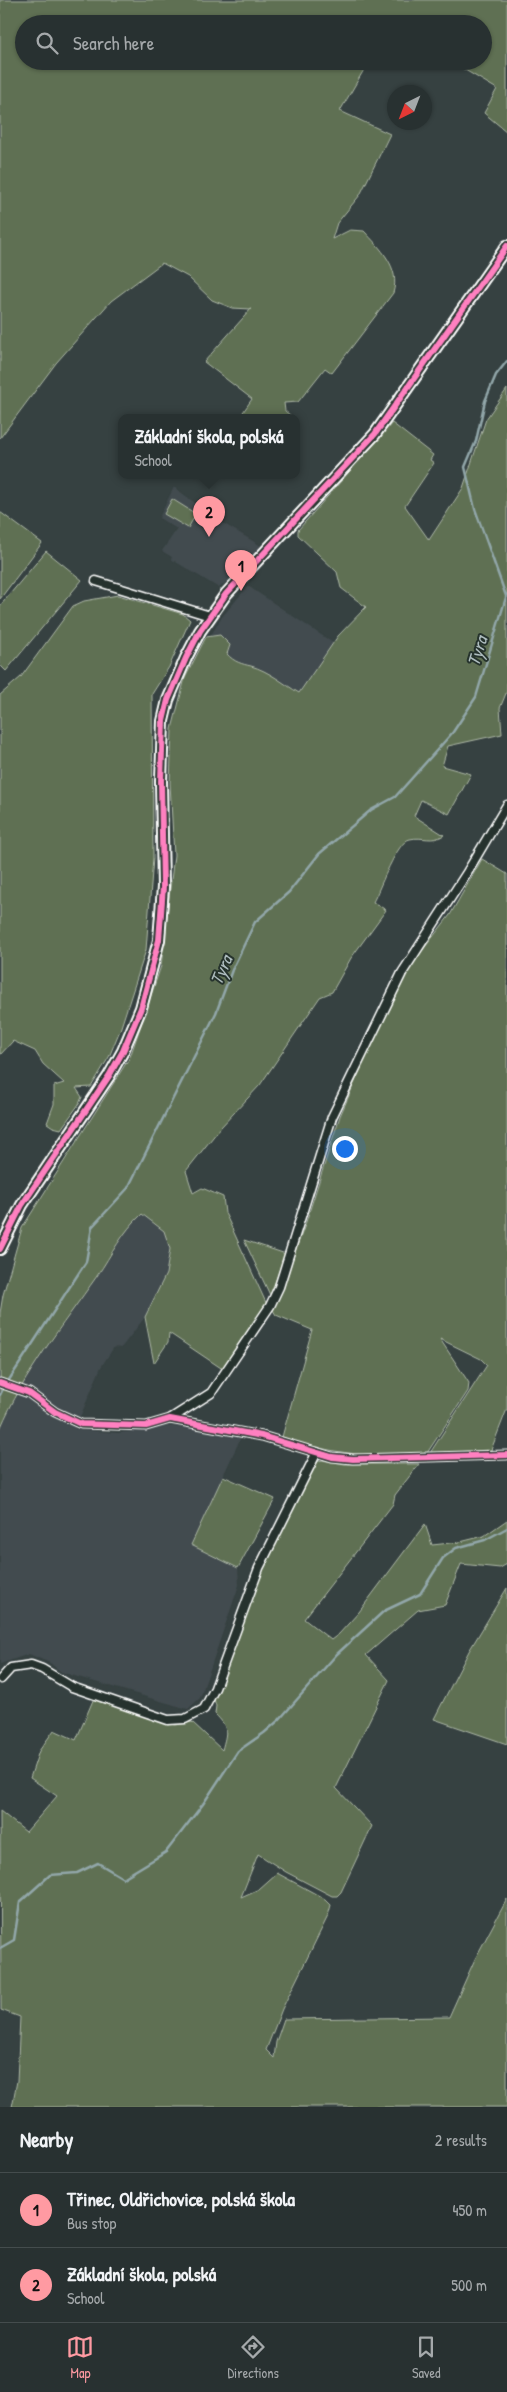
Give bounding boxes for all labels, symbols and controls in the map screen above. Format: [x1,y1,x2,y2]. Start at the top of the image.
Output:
search box [15,15,492,70]
icon: search [33,29,61,57]
text: Search here [73,30,154,56]
north arrow [387,85,432,130]
popup [118,414,300,479]
text: Základní škola, polská [134,423,284,449]
text: School [134,449,172,471]
pin: 2 [193,496,225,537]
pin: 1 [225,550,257,591]
water label: Tyra [461,631,494,669]
water label: Tyra [204,950,239,989]
your location [332,1136,358,1162]
text: Nearby [20,2125,73,2154]
text: 2 results [435,2129,487,2151]
text: Třinec, Oldřichovice, polská škola [67,2186,295,2212]
text: 1 [33,2199,39,2221]
text: 450 m [453,2199,487,2221]
text: Bus stop [67,2212,116,2234]
text: Základní škola, polská [67,2261,216,2287]
text: 2 [32,2274,40,2296]
text: 500 m [451,2274,487,2296]
text: School [67,2287,104,2309]
tab: Map [66,2333,94,2382]
tab: Directions [227,2333,279,2382]
tab: Saved [412,2333,441,2382]

